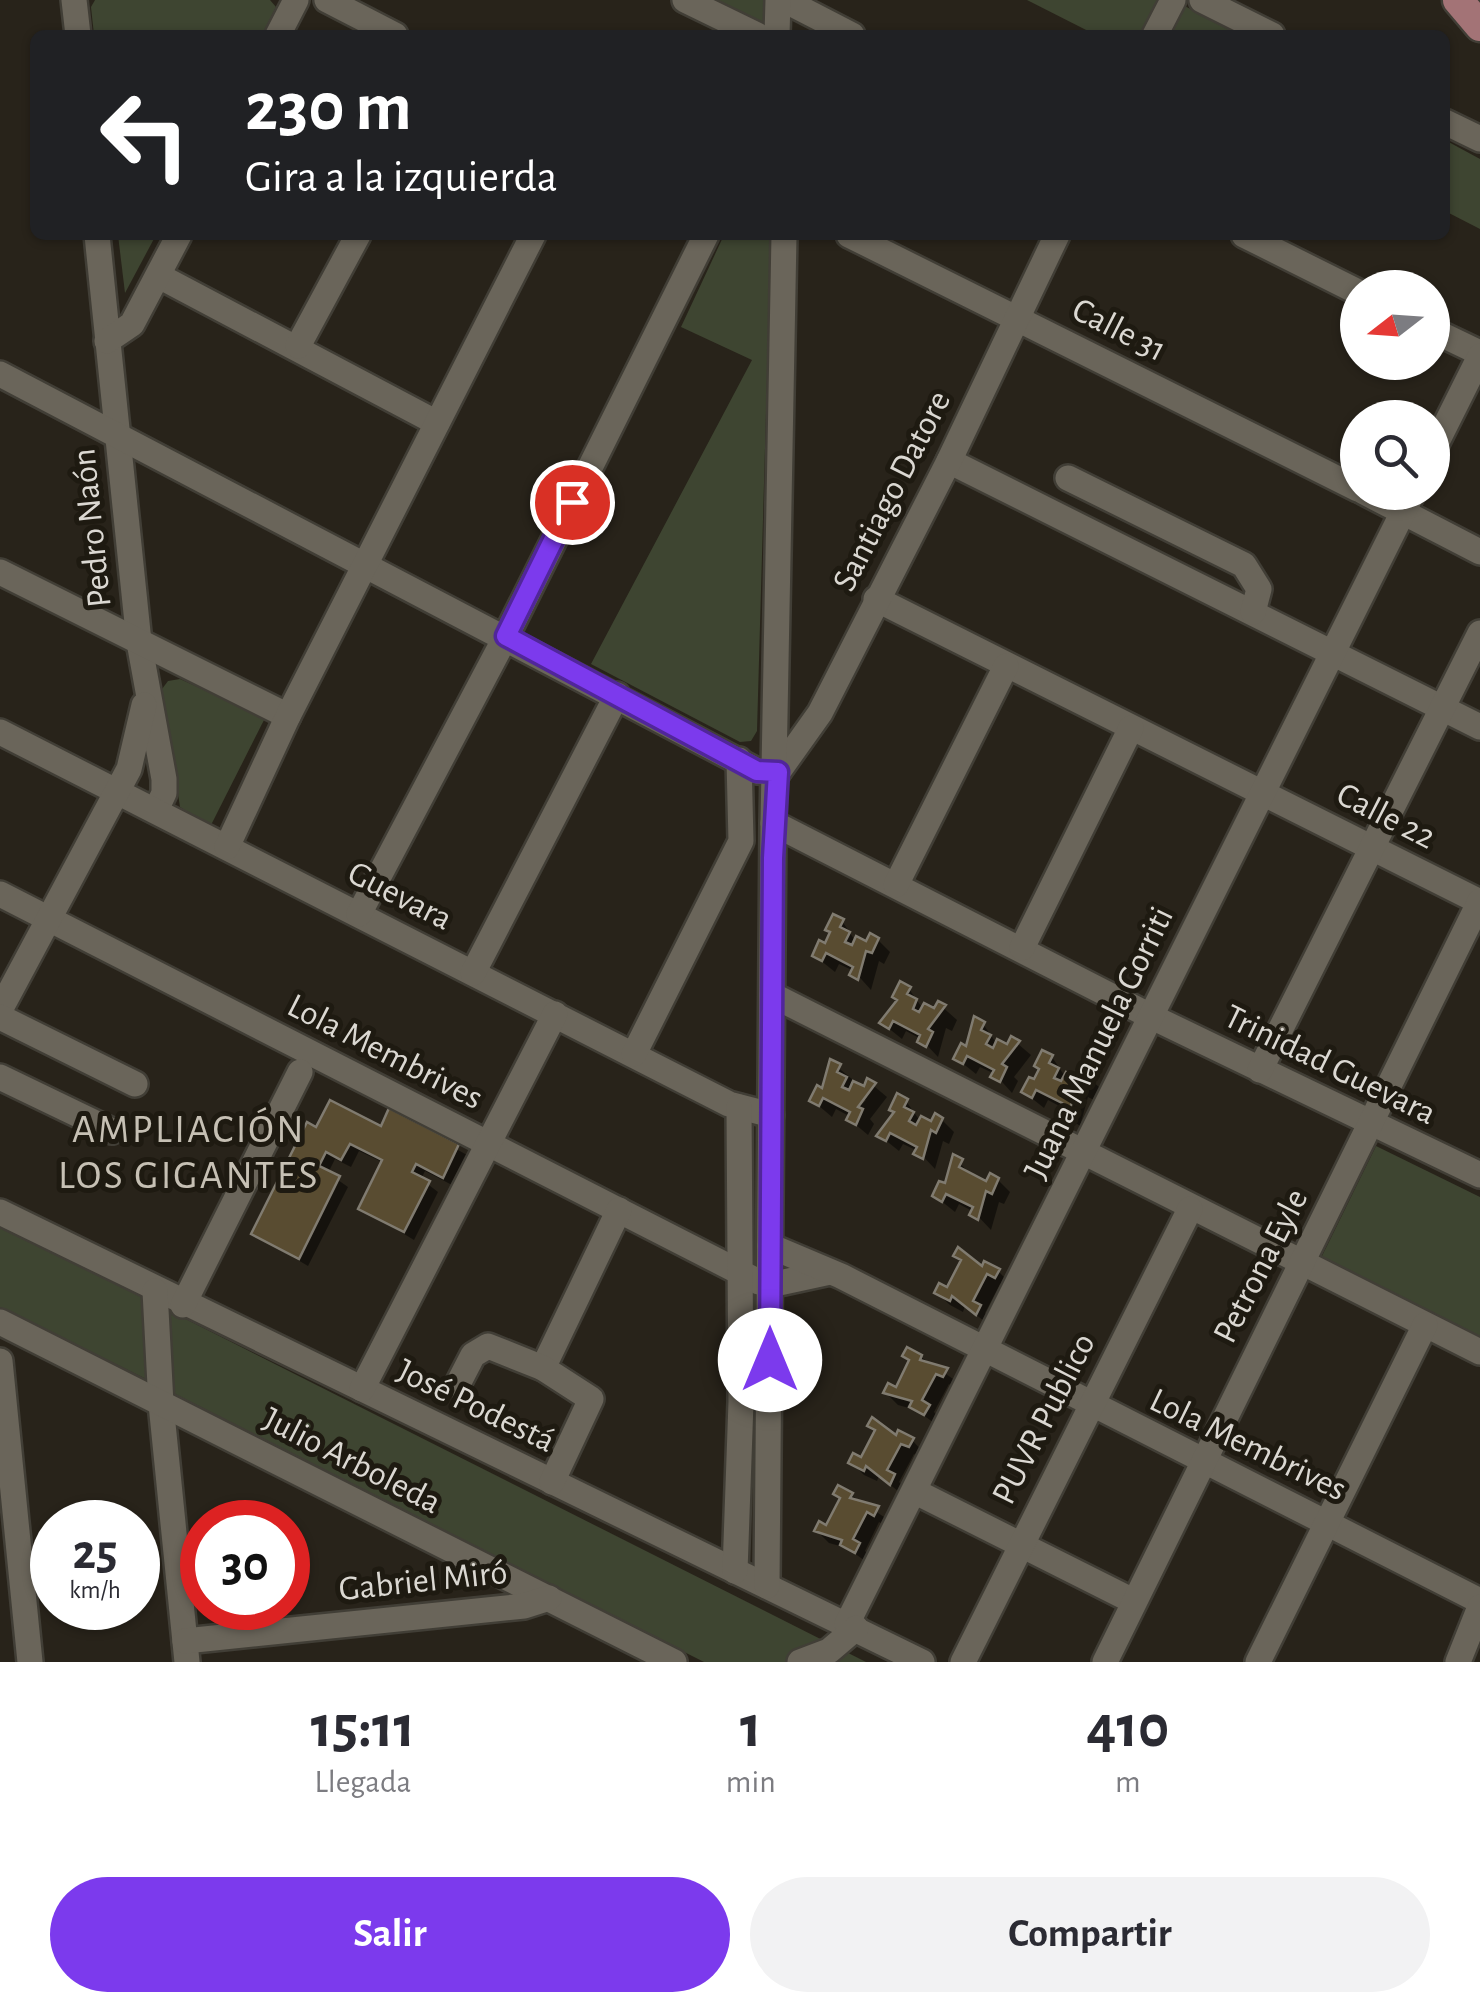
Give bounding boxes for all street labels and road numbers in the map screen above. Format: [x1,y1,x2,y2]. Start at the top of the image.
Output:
street label: Calle 31 [1066,292,1172,368]
street label: Santiago Datore [827,385,957,597]
street label: Pedro Naón [66,447,118,609]
street label: Calle 22 [1331,776,1441,856]
street label: Guevara [342,855,458,937]
street label: Juana Manuela Gorriti [1018,902,1180,1184]
street label: Lola Membrives [282,988,488,1116]
street label: Trinidad Guevara [1219,999,1441,1131]
street label: Petrona Eyle [1207,1183,1315,1349]
street label: PUVR Publico [986,1328,1102,1510]
street label: José Podestá [392,1353,560,1459]
street label: Lola Membrives [1144,1382,1352,1508]
street label: Julio Arboleda [258,1401,446,1521]
street label: Gabriel Miró [337,1555,509,1607]

